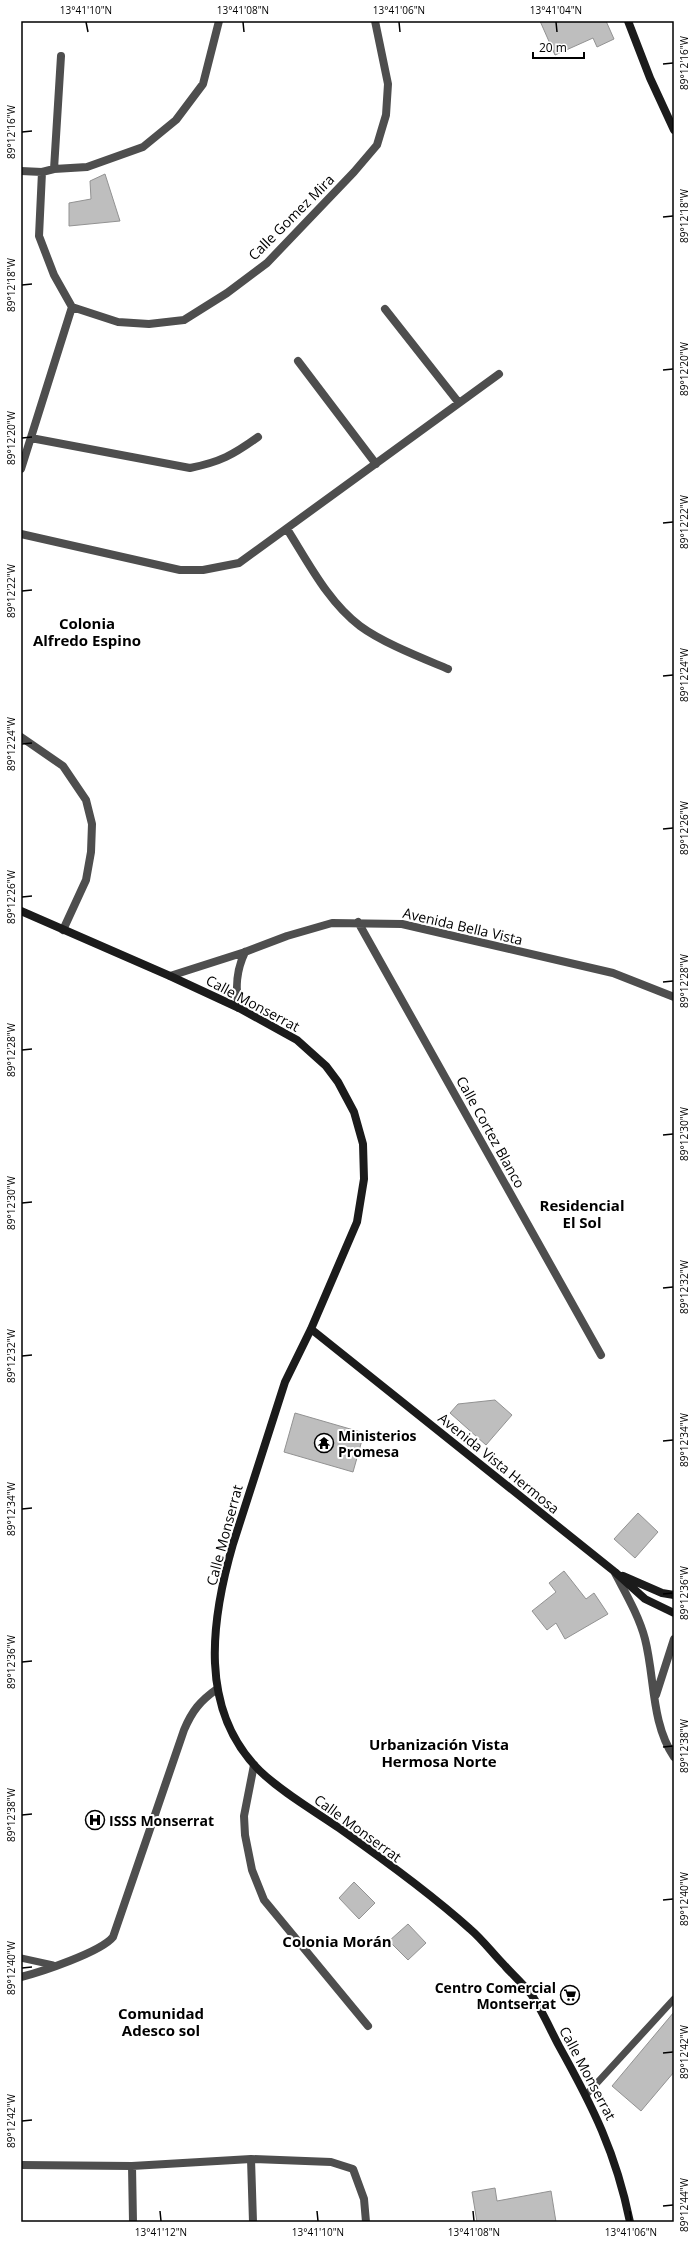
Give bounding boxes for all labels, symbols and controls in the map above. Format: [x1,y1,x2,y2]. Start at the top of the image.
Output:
text: 13°41'10"N [60,3,112,17]
text: 13°41'08"N [217,3,269,17]
text: 13°41'06"N [373,3,425,17]
text: 13°41'04"N [530,3,582,17]
scale bar [533,34,584,60]
text: 89°12'16"W [677,35,691,90]
text: 20 m [539,39,567,56]
text: 89°12'16"W [4,104,18,159]
street label: Calle Gomez Mira [244,170,338,264]
text: 89°12'18"W [677,188,691,243]
text: 89°12'18"W [4,257,18,312]
text: 89°12'20"W [677,341,691,396]
text: 89°12'20"W [4,410,18,465]
text: 89°12'22"W [677,494,691,549]
text: 89°12'22"W [4,563,18,618]
district label: Colonia Alfredo Espino [33,613,141,650]
text: 89°12'24"W [677,647,691,702]
text: 89°12'24"W [4,716,18,771]
text: 89°12'26"W [677,800,691,855]
text: 89°12'26"W [4,869,18,924]
street label: Avenida Bella Vista [401,903,525,949]
text: 89°12'28"W [677,953,691,1008]
street label: Calle Monserrat [203,970,303,1036]
text: 89°12'28"W [4,1022,18,1077]
street label: Calle Cortez Blanco [452,1073,530,1191]
text: 89°12'30"W [677,1106,691,1161]
text: 89°12'30"W [4,1175,18,1230]
district label: Residencial El Sol [540,1195,624,1232]
text: 89°12'32"W [677,1259,691,1314]
text: 89°12'32"W [4,1328,18,1383]
street label: Avenida Vista Hermosa [435,1408,563,1518]
text: 89°12'34"W [677,1412,691,1467]
place label: Ministerios Promesa [338,1426,417,1461]
temple icon: Ministerios Promesa [313,1432,335,1454]
text: 89°12'34"W [4,1481,18,1536]
street label: Calle Monserrat [201,1483,247,1587]
text: 89°12'36"W [677,1565,691,1620]
text: 89°12'36"W [4,1634,18,1689]
text: 89°12'38"W [677,1718,691,1773]
district label: Urbanización Vista Hermosa Norte [369,1734,509,1771]
text: 89°12'38"W [4,1787,18,1842]
street label: Calle Monserrat [311,1790,405,1866]
hospital icon: ISSS Monserrat [84,1809,106,1831]
place label: ISSS Monserrat [109,1811,214,1830]
text: 89°12'40"W [677,1871,691,1926]
district label: Colonia Morán [282,1931,392,1951]
text: 89°12'40"W [4,1940,18,1995]
place label: Centro Comercial Montserrat [435,1978,556,2013]
supermarket icon: Centro Comercial Montserrat [559,1984,581,2006]
district label: Comunidad Adesco sol [118,2003,204,2040]
street label: Calle Monserrat [555,2023,621,2123]
text: 89°12'42"W [677,2024,691,2079]
text: 89°12'42"W [4,2093,18,2148]
text: 89°12'44"W [677,2177,691,2232]
text: 13°41'12"N [135,2225,187,2239]
text: 13°41'10"N [292,2225,344,2239]
text: 13°41'08"N [448,2225,500,2239]
text: 13°41'06"N [605,2225,657,2239]

